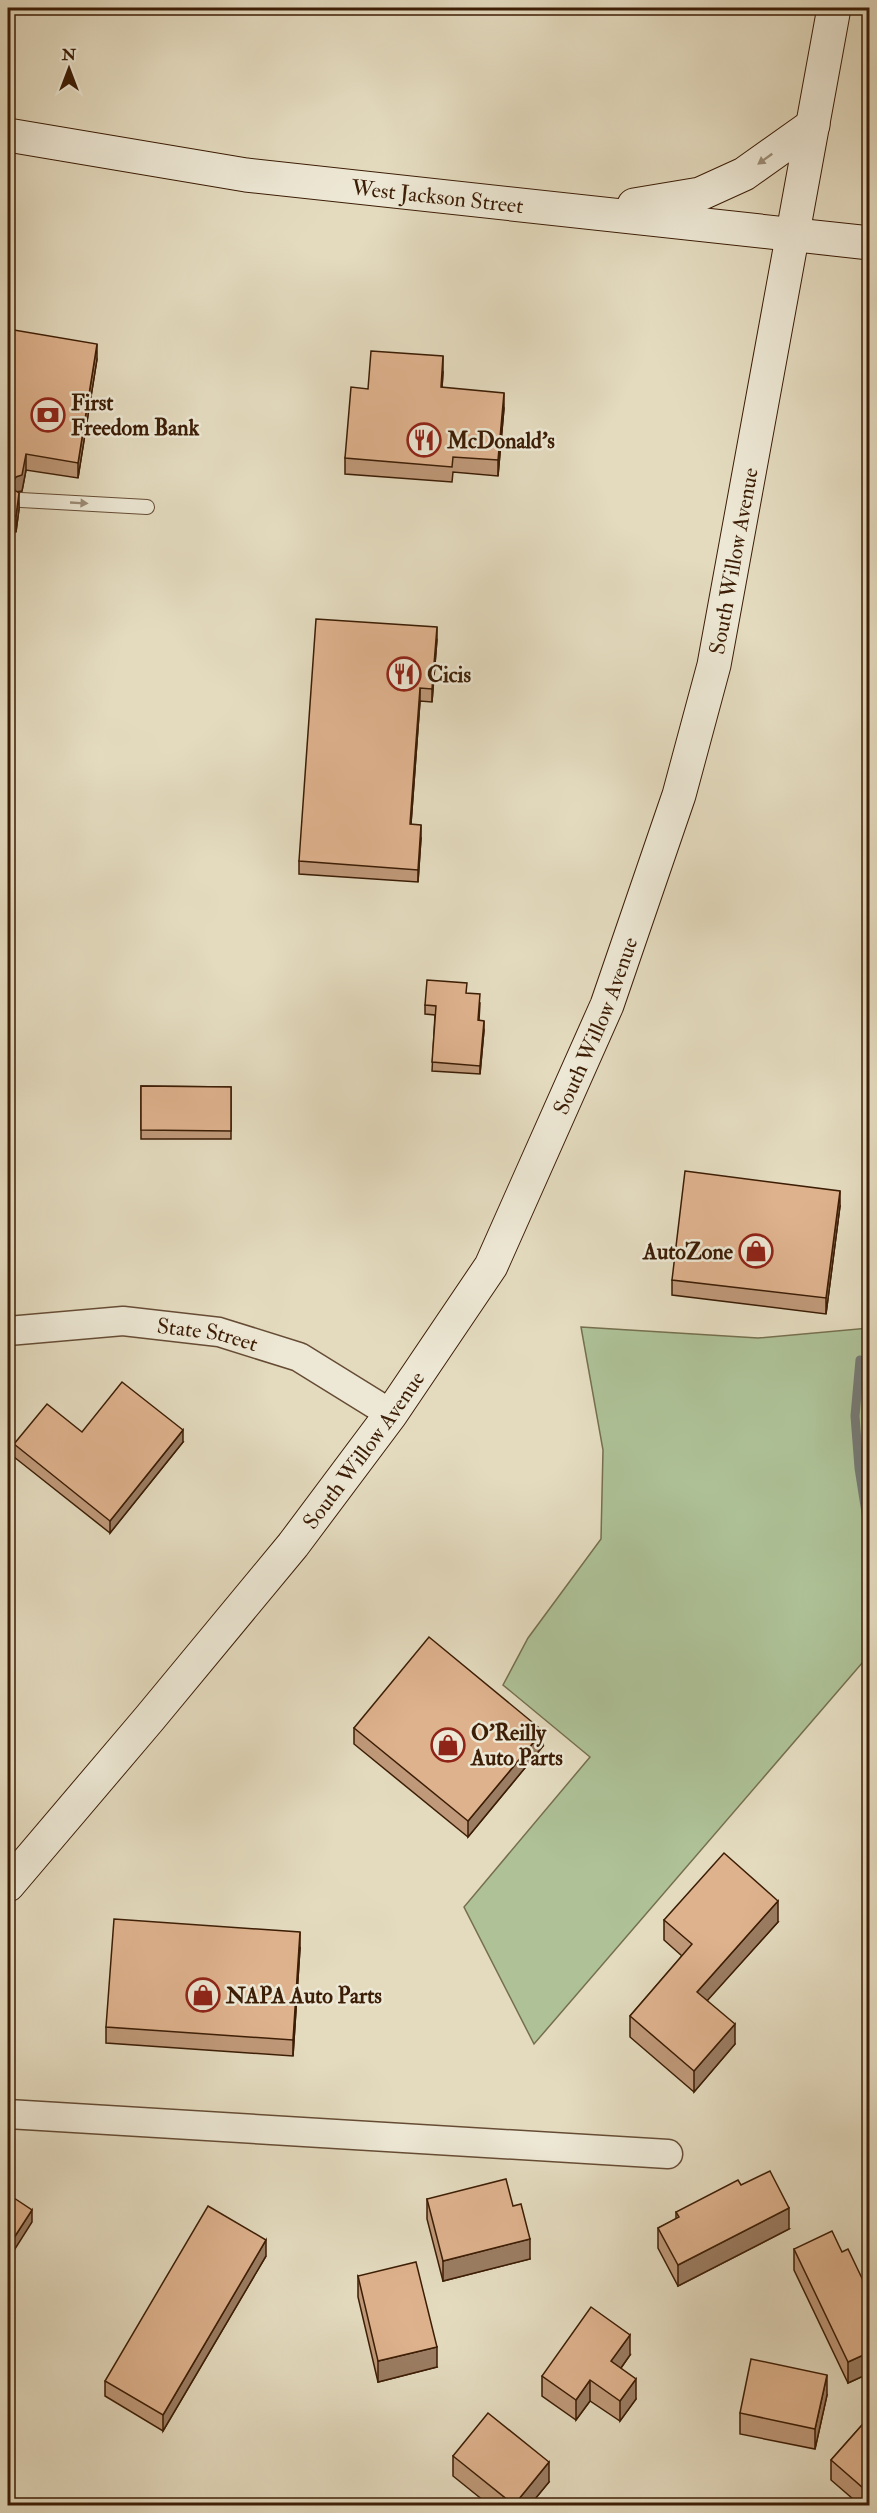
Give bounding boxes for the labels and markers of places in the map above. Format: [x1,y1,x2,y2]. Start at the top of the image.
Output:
place label: First Freedom Bank [71,389,200,442]
bank icon: First Freedom Bank [30,397,66,433]
restaurant icon: McDonald's [406,422,442,458]
place label: McDonald's [446,427,555,455]
restaurant icon: Cicis [386,656,422,692]
place label: Cicis [427,661,471,689]
shop icon: AutoZone [738,1233,774,1269]
place label: AutoZone [642,1238,734,1266]
place label: O'Reilly Auto Parts [470,1719,563,1772]
shop icon: O'Reilly Auto Parts [430,1727,466,1763]
shop icon: NAPA Auto Parts [185,1977,221,2013]
place label: NAPA Auto Parts [225,1982,382,2010]

